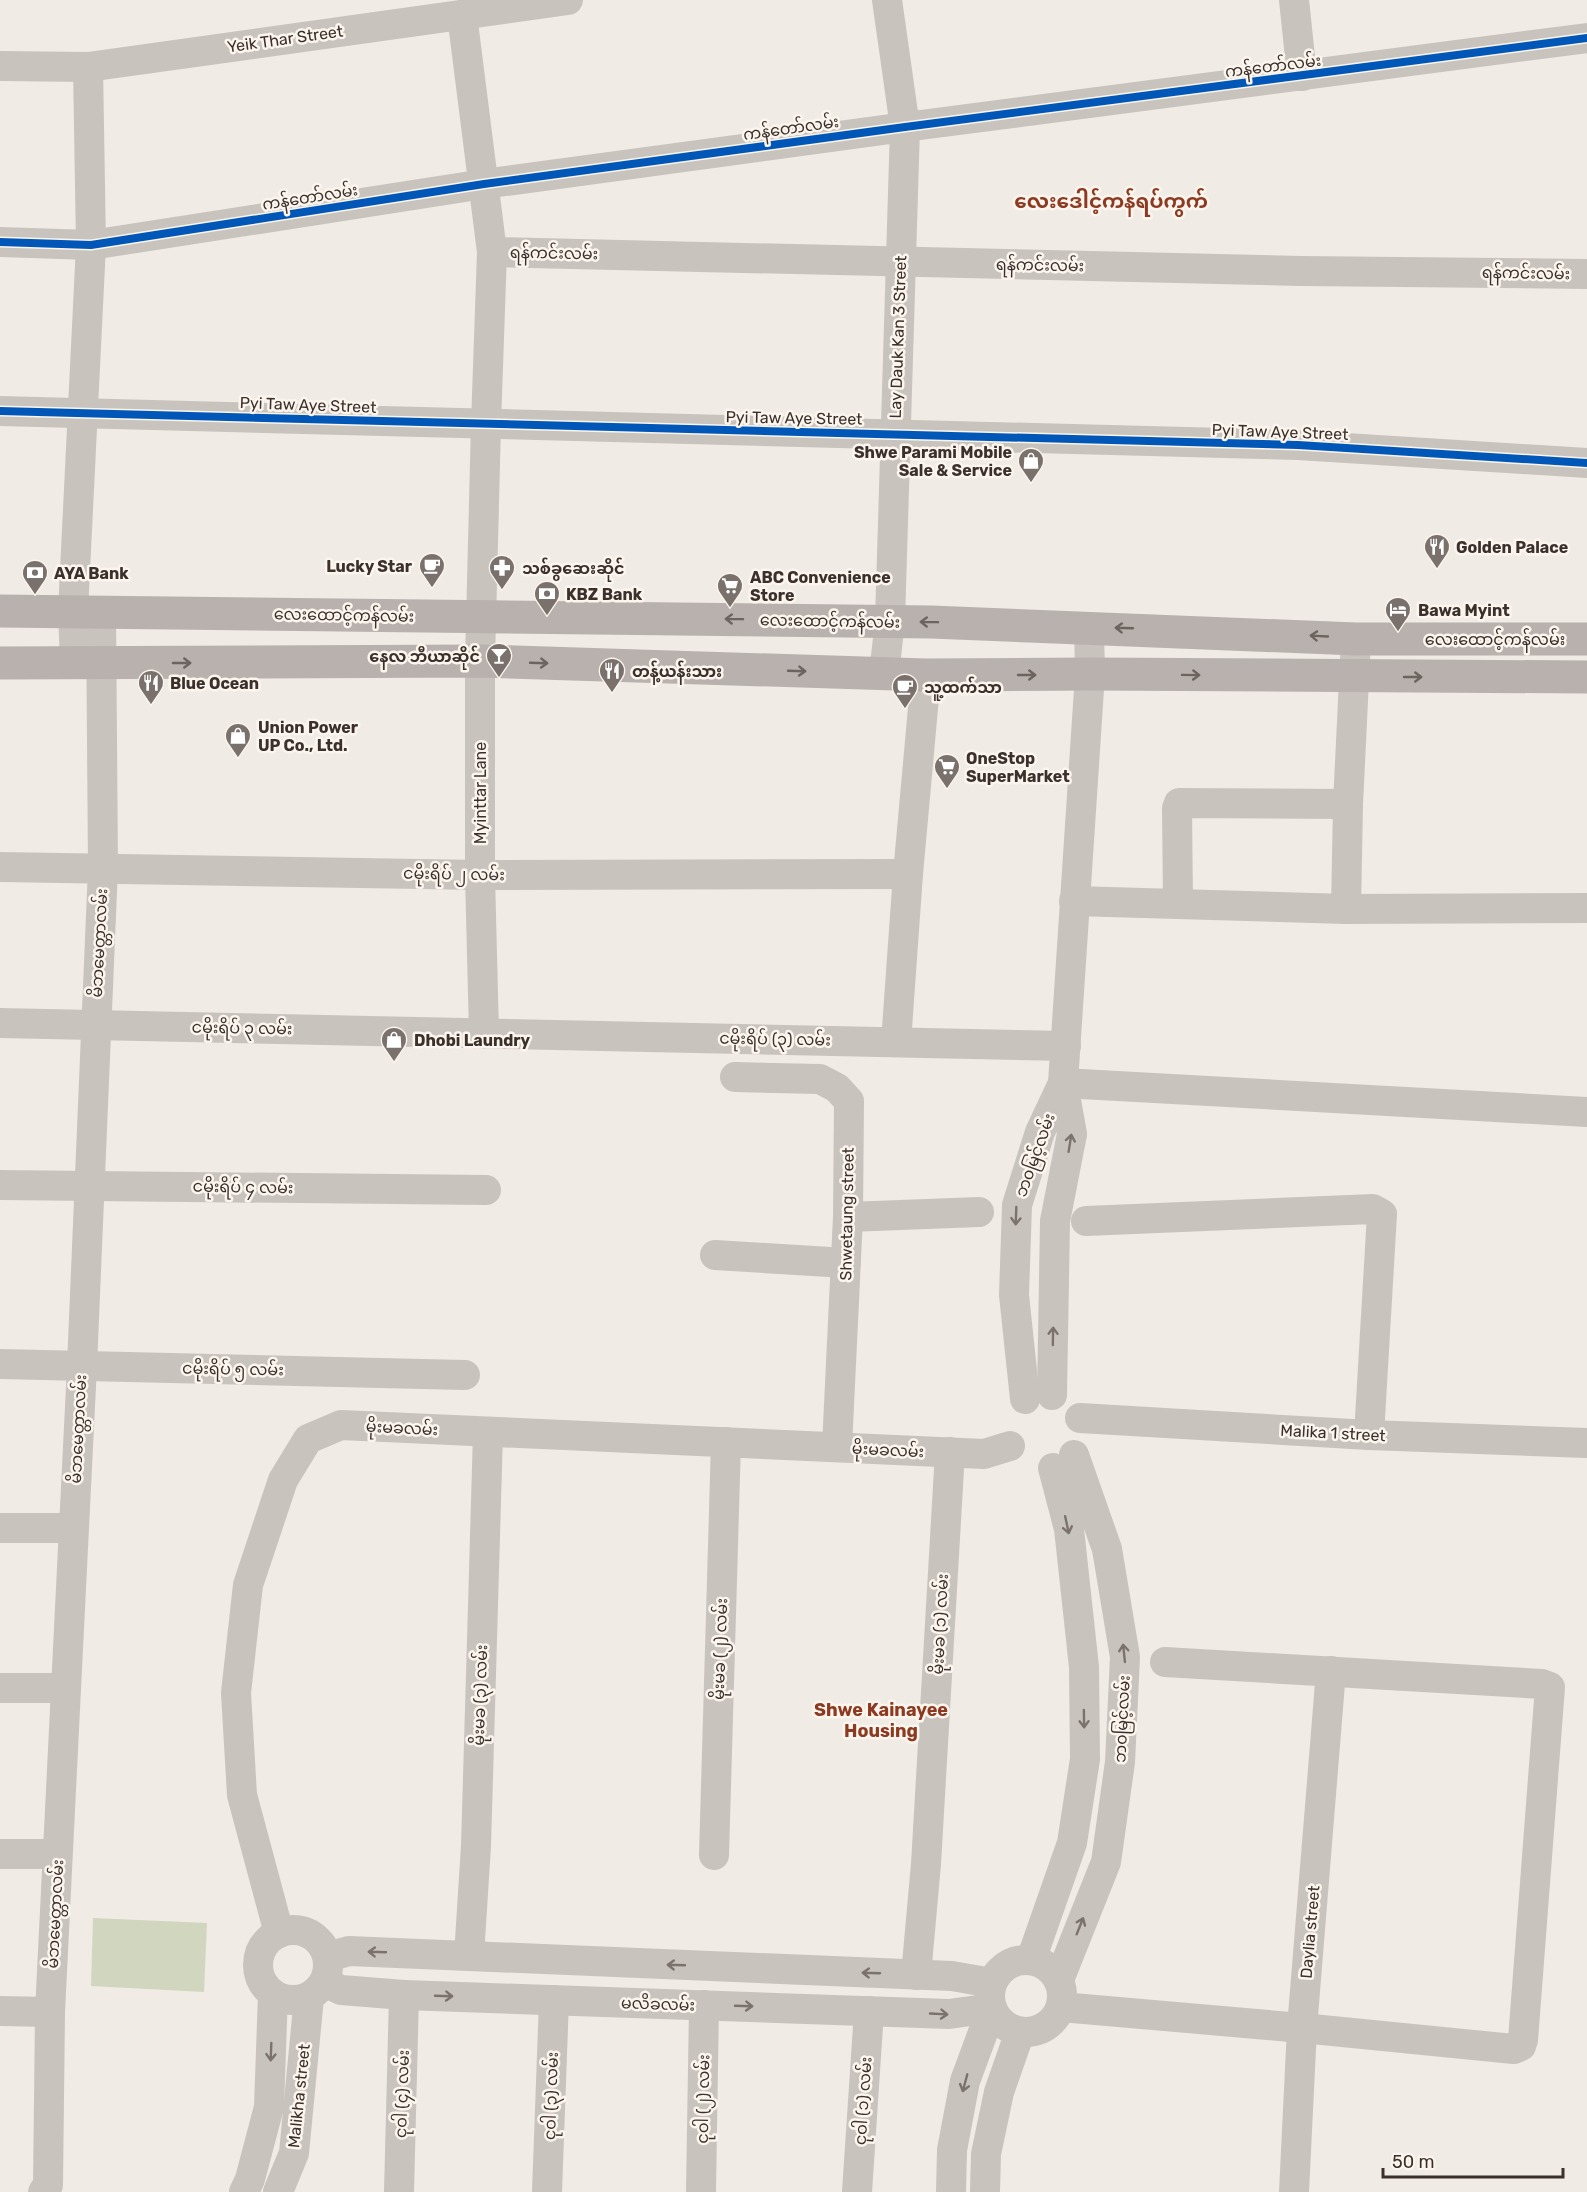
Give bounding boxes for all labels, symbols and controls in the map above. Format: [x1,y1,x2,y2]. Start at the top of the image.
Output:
street label: Yeik Thar Street [226,21,344,57]
street label: ကန်တော်လမ်း [1224,49,1323,85]
street label: ကန်တော်လမ်း [742,110,841,148]
street label: ကန်တော်လမ်း [260,178,360,218]
district label: လေးဒေါင့်ကန်ရပ်ကွက် [1014,188,1208,217]
street label: ရန်ကင်းလမ်း [510,241,598,267]
street label: ရန်ကင်းလမ်း [996,253,1084,279]
street label: Lay Dauk Kan 3 Street [886,255,910,419]
street label: ရန်ကင်းလမ်း [1482,261,1570,287]
street label: Pyi Taw Aye Street [239,393,377,417]
street label: Pyi Taw Aye Street [725,407,863,429]
street label: Pyi Taw Aye Street [1211,420,1349,444]
place label: Shwe Parami Mobile Sale & Service [854,443,1012,480]
shop icon: Shwe Parami Mobile Sale & Service [1016,446,1046,484]
restaurant icon: Golden Palace [1422,532,1452,570]
place label: Golden Palace [1456,538,1568,557]
cafe icon: Lucky Star [417,551,447,589]
pharmacy icon: သစ်ခွဆေးဆိုင် [487,553,517,591]
place label: Lucky Star [326,557,413,576]
place label: သစ်ခွဆေးဆိုင် [522,557,625,582]
bank icon: AYA Bank [20,558,50,596]
place label: AYA Bank [54,564,129,583]
place label: ABC Convenience Store [750,568,891,605]
supermarket icon: ABC Convenience Store [715,571,745,609]
bank icon: KBZ Bank [532,579,562,617]
place label: KBZ Bank [566,585,643,604]
hotel icon: Bawa Myint [1383,595,1413,633]
place label: Bawa Myint [1418,601,1510,620]
street label: လေးထောင့်ကန်လမ်း [274,602,414,630]
street label: လေးထောင့်ကန်လမ်း [760,608,900,636]
one-way arrow [724,613,744,625]
one-way arrow [919,616,939,628]
one-way arrow [1114,622,1134,634]
street label: လေးထောင့်ကန်လမ်း [1425,628,1565,653]
one-way arrow [1309,631,1329,642]
bar icon: နေလ ဘီယာဆိုင် [484,641,514,679]
place label: နေလ ဘီယာဆိုင် [369,645,480,670]
restaurant icon: တန့်ယန်းသား [597,656,627,694]
one-way arrow [172,657,192,669]
one-way arrow [528,658,548,669]
place label: တန့်ယန်းသား [632,660,722,685]
one-way arrow [786,666,806,677]
restaurant icon: Blue Ocean [136,668,166,706]
one-way arrow [1016,669,1036,680]
one-way arrow [1180,669,1200,681]
one-way arrow [1403,671,1423,683]
cafe icon: သူ့ထက်သာ [890,672,920,710]
place label: Blue Ocean [170,674,259,693]
place label: သူ့ထက်သာ [924,676,1002,701]
place label: Union Power UP Co., Ltd. [258,718,359,755]
shop icon: Union Power UP Co., Ltd. [223,721,253,759]
street label: Myinttar Lane [471,742,490,844]
place label: OneStop SuperMarket [966,749,1070,786]
supermarket icon: OneStop SuperMarket [932,752,962,790]
street label: ငမိုးရိပ် ၂ လမ်း [403,862,505,889]
street label: မိဘမေတ္တာလမ်း [85,888,115,998]
street label: ငမိုးရိပ် ၃ လမ်း [191,1016,293,1043]
shop icon: Dhobi Laundry [379,1025,409,1063]
street label: ငမိုးရိပ် (၃) လမ်း [719,1027,831,1054]
place label: Dhobi Laundry [414,1031,531,1050]
street label: ဘ၀မြင့်လမ်း [1009,1110,1063,1201]
one-way arrow [1065,1134,1076,1153]
street label: Shwetaung street [836,1147,858,1281]
street label: ငမိုးရိပ် ၄ လမ်း [192,1175,294,1202]
one-way arrow [1011,1206,1022,1226]
one-way arrow [1047,1327,1059,1347]
street label: ငမိုးရိပ် ၅ လမ်း [182,1357,284,1384]
street label: မိဘမေတ္တာလမ်း [64,1374,94,1484]
street label: မိုးမခလမ်း [365,1415,439,1444]
street label: Malika 1 street [1280,1421,1386,1445]
street label: မိုးမခလမ်း [851,1437,925,1466]
one-way arrow [1062,1515,1073,1534]
street label: မိုးမခ (၁) လမ်း [926,1573,957,1675]
street label: မိုးမခ (၂) လမ်း [707,1598,736,1700]
street label: မိုးမခ (၃) လမ်း [467,1644,496,1746]
one-way arrow [1118,1644,1129,1663]
street label: ဘ၀မြင့်လမ်း [1108,1675,1138,1763]
district label: Shwe Kainayee Housing [814,1699,948,1742]
one-way arrow [1078,1708,1090,1728]
street label: မိဘမေတ္တာလမ်း [41,1859,71,1969]
street label: Daylia street [1296,1885,1324,1979]
one-way arrow [1075,1917,1086,1935]
one-way arrow [367,1947,387,1958]
one-way arrow [667,1959,687,1970]
one-way arrow [862,1967,882,1979]
one-way arrow [434,1991,453,2002]
street label: မလိခလမ်း [621,1991,695,2015]
one-way arrow [733,2001,753,2012]
one-way arrow [928,2008,948,2019]
one-way arrow [266,2042,277,2062]
street label: Malikha street [284,2043,314,2149]
street label: ငုဝါ (၄) လမ်း [389,2049,418,2139]
street label: ငုဝါ (၃) လမ်း [538,2051,567,2141]
street label: ငုဝါ (၂) လမ်း [691,2054,718,2144]
street label: ငုဝါ (၁) လမ်း [848,2056,881,2146]
one-way arrow [959,2073,971,2092]
scale bar [1383,2141,1563,2179]
text: 50 m [1392,2151,1435,2173]

